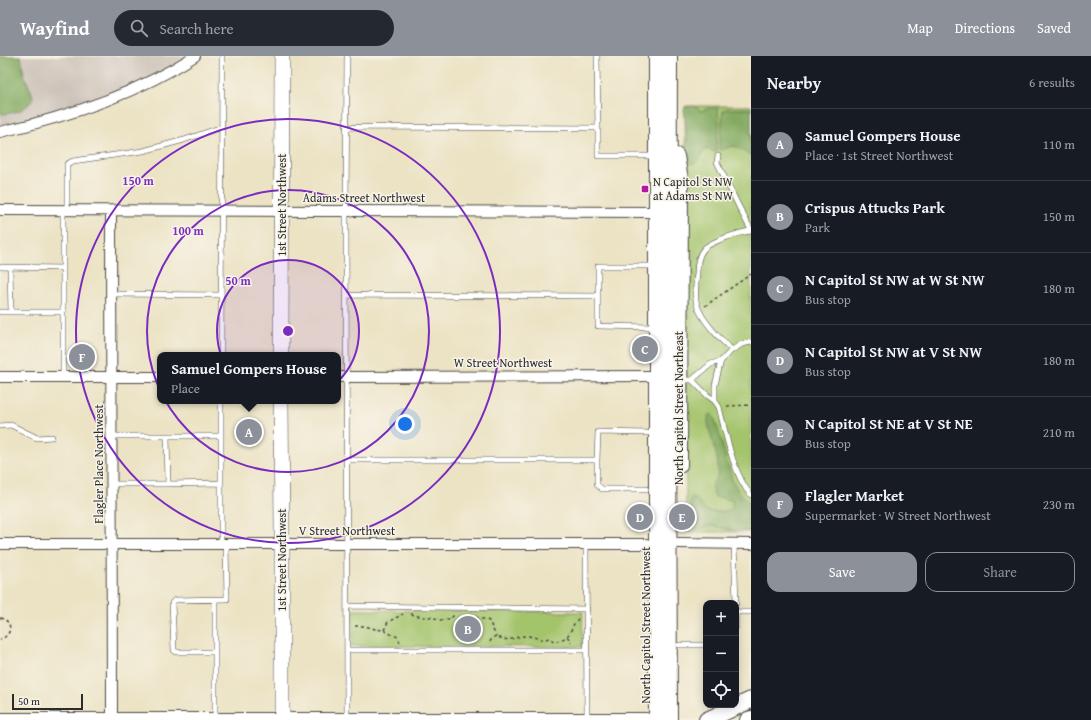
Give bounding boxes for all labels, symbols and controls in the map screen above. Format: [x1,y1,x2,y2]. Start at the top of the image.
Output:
search box [114,10,394,46]
text: Wayfind [20,14,90,42]
icon: search [128,17,150,39]
text: Search here [160,18,234,39]
text: Map [907,18,933,38]
text: Directions [955,18,1015,38]
text: Saved [1037,18,1071,38]
text: Nearby [767,70,821,95]
text: 6 results [1029,73,1075,92]
text: Samuel Gompers House [805,125,961,146]
text: A [776,135,784,154]
text: 110 m [1043,135,1075,154]
text: Place · 1st Street Northwest [805,146,953,165]
street label: 1st Street Northwest [273,153,290,257]
text: 150 m [122,172,155,189]
place label: N Capitol St NW at Adams St NW [653,173,734,204]
marker: N Capitol St NW at Adams St NW [640,184,650,194]
street label: Adams Street Northwest [303,189,426,206]
text: Crispus Attucks Park [805,197,945,218]
text: B [776,207,784,226]
text: 150 m [1043,207,1075,226]
text: Park [805,218,830,237]
text: 100 m [172,222,205,239]
text: N Capitol St NW at W St NW [805,269,985,290]
text: 50 m [225,272,251,289]
text: C [776,279,784,298]
text: 180 m [1043,279,1075,298]
text: Bus stop [805,290,851,309]
centre of rings [281,324,295,338]
street label: North Capitol Street Northeast [670,330,687,485]
pin: C [632,334,658,364]
text: N Capitol St NW at V St NW [805,341,982,362]
pin: F [69,342,95,372]
text: D [776,351,784,370]
text: 180 m [1043,351,1075,370]
popup [157,352,341,404]
street label: W Street Northwest [454,354,553,371]
text: Samuel Gompers House [171,358,327,379]
text: Bus stop [805,362,851,381]
text: Place [171,379,200,398]
street label: Flagler Place Northwest [90,404,107,524]
text: N Capitol St NE at V St NE [805,413,972,434]
your location [395,414,415,434]
pin: A [236,417,262,447]
text: E [777,423,783,442]
text: 210 m [1043,423,1075,442]
text: Bus stop [805,434,851,453]
text: Flagler Market [805,485,904,506]
text: F [777,495,783,514]
text: 230 m [1043,495,1075,514]
pin: D [627,502,653,532]
pin: E [669,502,695,532]
text: Supermarket · W Street Northwest [805,506,991,525]
street label: 1st Street Northwest [273,508,290,612]
street label: V Street Northwest [299,522,396,539]
street label: North Capitol Street Northwest [637,546,654,703]
button: Save [767,552,917,592]
button: Share [925,552,1075,592]
map controls [703,600,739,708]
button: + [703,600,739,636]
pin: B [455,614,481,644]
button: − [703,636,739,672]
button: locate [703,672,739,708]
scale bar [12,692,83,711]
text: 50 m [18,693,40,709]

